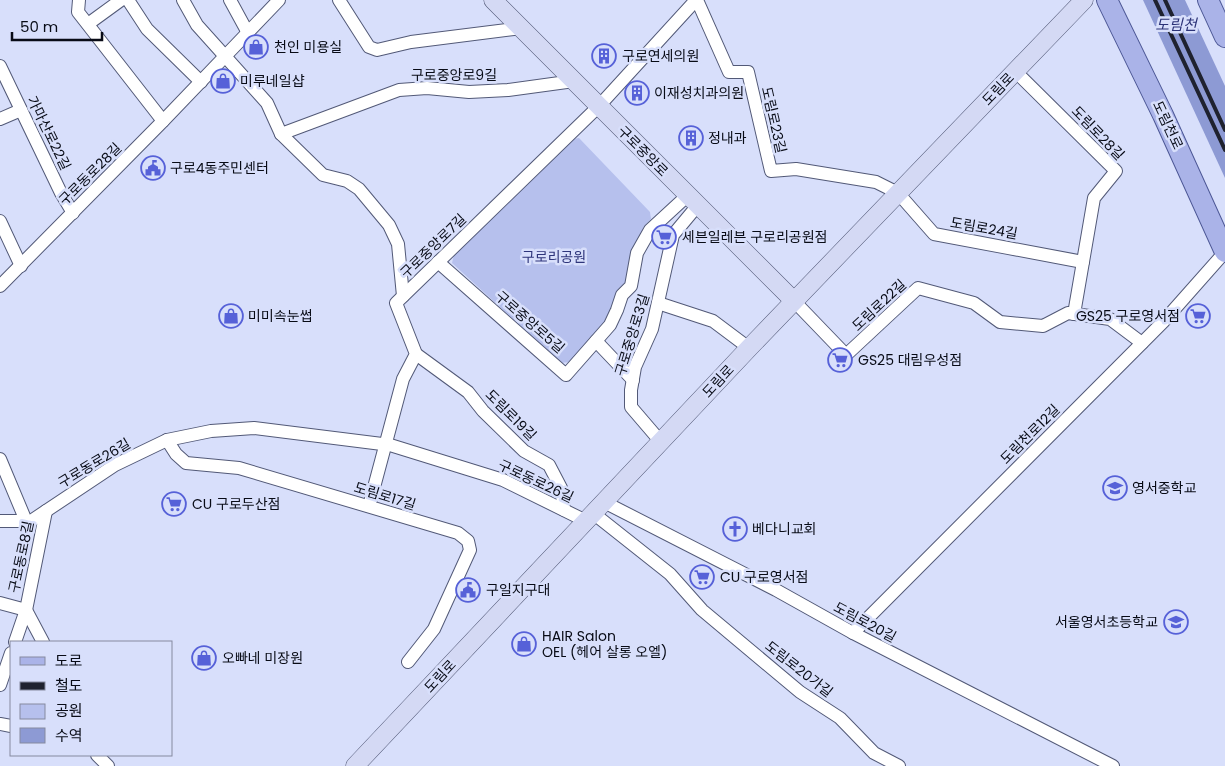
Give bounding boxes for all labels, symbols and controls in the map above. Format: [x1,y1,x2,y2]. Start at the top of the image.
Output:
scale bar [12,10,102,42]
water label: 도림천 [1155,14,1199,35]
text: 50 m [20,16,58,37]
shop icon: 천인 미용실 [243,34,269,60]
place label: 천인 미용실 [274,37,342,57]
building icon: 구로연세의원 [591,43,617,69]
place label: 구로연세의원 [622,46,699,66]
street label: 구로중앙로9길 [411,65,497,85]
shop icon: 미루네일샵 [210,68,236,94]
street label: 도림로 [977,68,1019,110]
place label: 미루네일샵 [240,71,305,91]
building icon: 이재성치과의원 [624,80,650,106]
place label: 이재성치과의원 [654,83,744,103]
street label: 도림로23길 [757,85,791,155]
street label: 가마산로22길 [22,92,76,174]
street label: 도림천로 [1148,97,1188,153]
street label: 도림로28길 [1067,101,1129,165]
street label: 구로중앙로 [613,121,673,181]
building icon: 정내과 [678,125,704,151]
place label: 정내과 [708,128,747,148]
street label: 구로동로28길 [54,138,126,210]
public building icon: 구로4동주민센터 [140,155,166,181]
place label: 구로4동주민센터 [170,158,269,178]
street label: 구로중앙로7길 [396,209,470,283]
street label: 도림로24길 [949,212,1019,244]
supermarket icon: 세븐일레븐 구로리공원점 [651,224,677,250]
place label: 세븐일레븐 구로리공원점 [682,227,827,247]
park label: 구로리공원 [522,247,586,267]
street label: 도림로22길 [847,275,911,335]
street label: 구로중앙로5길 [491,286,569,358]
street label: 구로중앙로3길 [610,291,654,379]
shop icon: 미미속눈썹 [218,303,244,329]
supermarket icon: GS25 구로영서점 [1185,303,1211,329]
place label: 미미속눈썹 [248,306,312,326]
place label: GS25 구로영서점 [1076,306,1180,326]
supermarket icon: GS25 대림우성점 [827,347,853,373]
place label: GS25 대림우성점 [858,350,962,370]
street label: 도림로 [698,360,739,402]
street label: 도림로19길 [481,385,541,445]
street label: 도림천로12길 [996,400,1064,468]
street label: 구로동로26길 [54,433,134,493]
street label: 구로동로26길 [495,455,577,507]
school or university icon: 영서중학교 [1102,475,1128,501]
street label: 도림로17길 [352,477,418,515]
place label: 영서중학교 [1132,478,1197,498]
supermarket icon: CU 구로두산점 [161,491,187,517]
place label: CU 구로두산점 [192,494,280,514]
church icon: 베다니교회 [722,516,748,542]
street label: 구로동로8길 [4,519,38,595]
place label: 베다니교회 [752,519,816,539]
supermarket icon: CU 구로영서점 [689,564,715,590]
place label: CU 구로영서점 [720,567,808,587]
public building icon: 구일지구대 [455,577,481,603]
place label: 구일지구대 [486,580,550,600]
street label: 도림로20길 [830,597,900,647]
school or university icon: 서울영서초등학교 [1163,609,1189,635]
place label: 서울영서초등학교 [1055,612,1158,632]
place label: HAIR Salon OEL (헤어 살롱 오엘) [542,626,667,662]
shop icon: HAIR Salon OEL (헤어 살롱 오엘) [511,631,537,657]
street label: 도림로20가길 [761,636,837,702]
legend [10,641,172,756]
shop icon: 오빠네 미장원 [191,645,217,671]
place label: 오빠네 미장원 [222,648,303,668]
text: 도로 [55,650,83,671]
street label: 도림로 [420,655,461,697]
text: 철도 [55,675,83,696]
text: 공원 [55,700,83,721]
text: 수역 [55,725,83,746]

